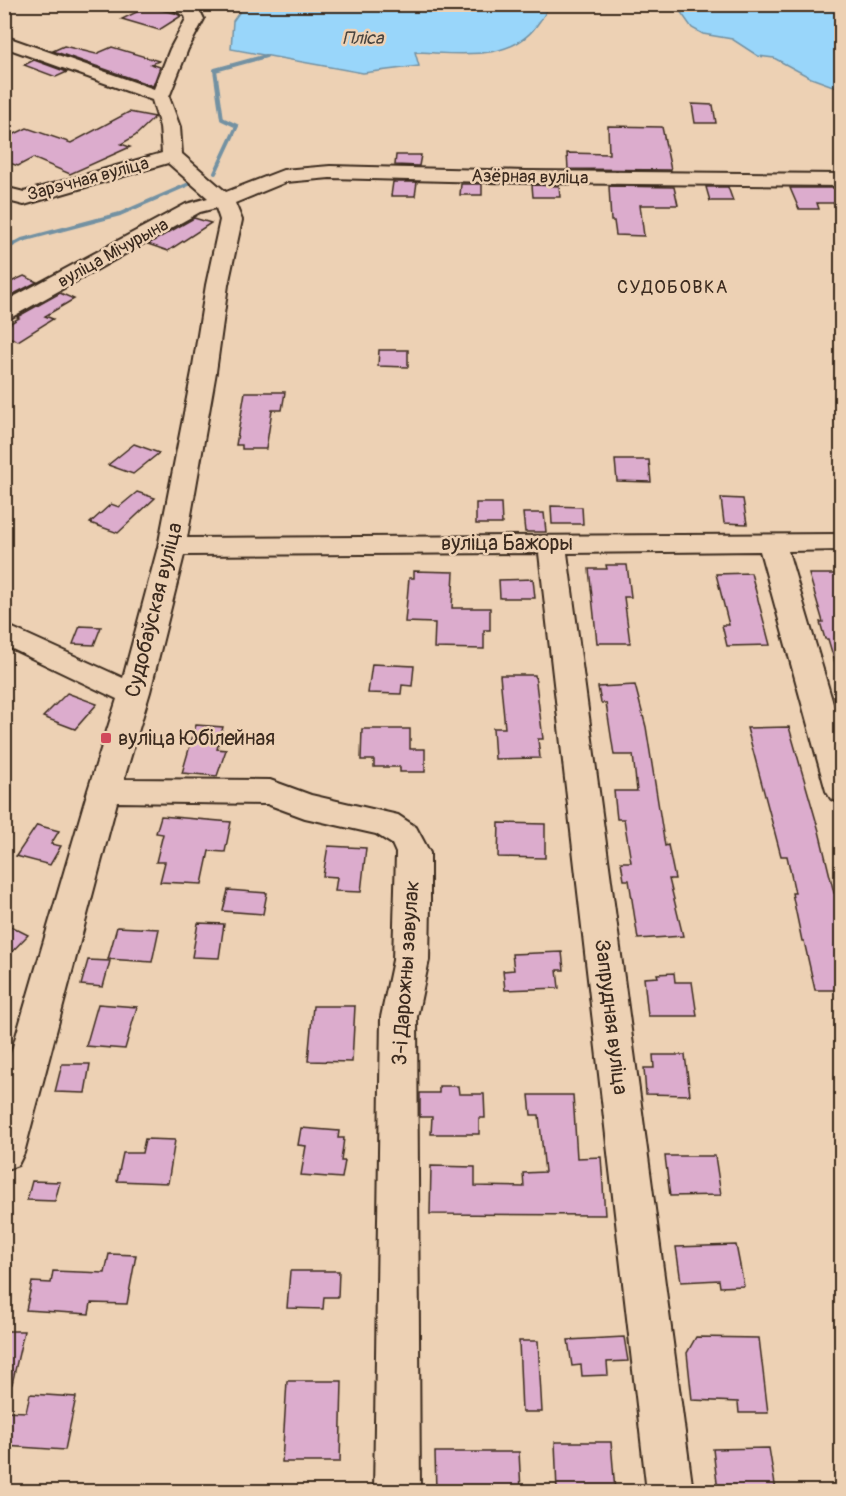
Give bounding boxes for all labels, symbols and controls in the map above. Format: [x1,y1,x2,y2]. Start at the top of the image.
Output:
water label: Пліса [343,27,385,50]
street label: Зарэчная вуліца [25,152,151,206]
street label: Азёрная вуліца [471,164,589,190]
street label: вуліца Мічурына [54,213,172,293]
district label: СУДОБОВКА [617,276,729,299]
street label: Судобаўская вуліца [119,520,189,700]
street label: вуліца Бажоры [441,530,573,557]
place label: вуліца Юбілейная [118,725,275,752]
marker: вуліца Юбілейная [99,731,113,745]
street label: 3-і Дарожны завулак [386,879,426,1066]
street label: Запрудная вуліца [588,938,634,1096]

